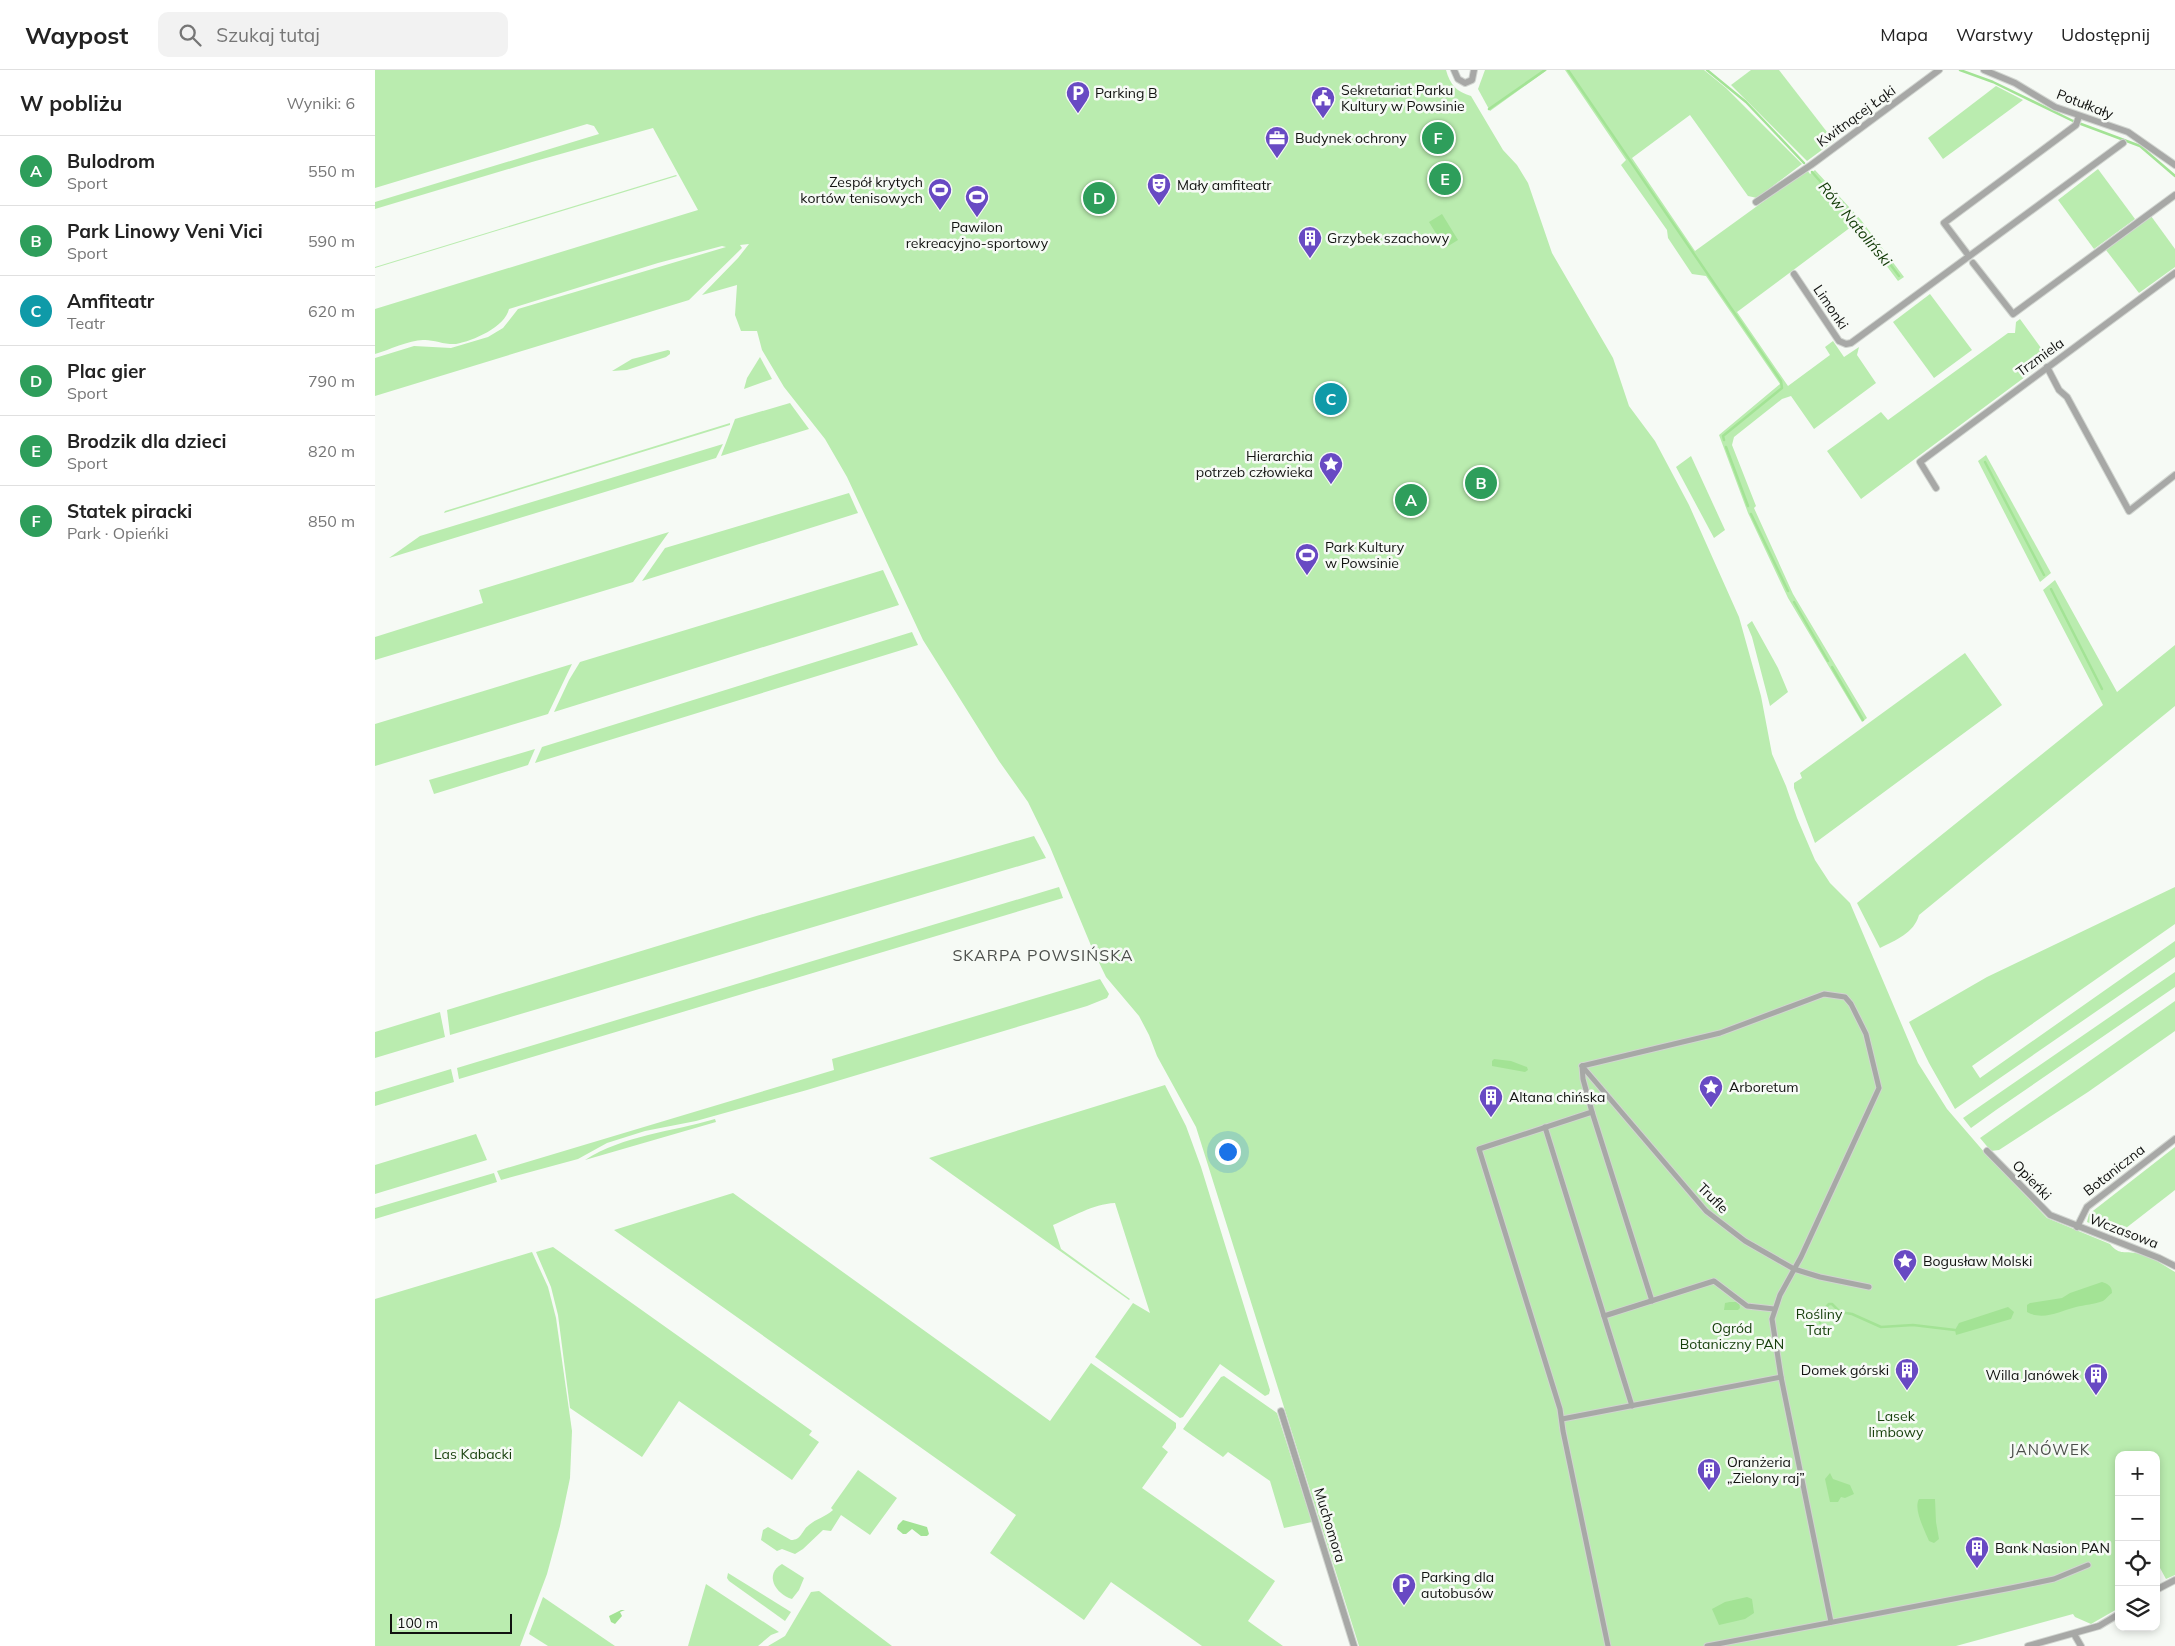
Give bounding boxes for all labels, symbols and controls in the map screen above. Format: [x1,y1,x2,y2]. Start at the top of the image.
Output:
search box [158,12,508,57]
text: Waypost [25,20,128,50]
icon: search [176,21,204,49]
text: Szukaj tutaj [216,23,320,47]
text: Mapa [1880,23,1928,46]
text: Warstwy [1956,23,2033,46]
text: Udostępnij [2061,23,2150,46]
parking icon: Parking B [1065,80,1091,114]
place label: Sekretariat Parku Kultury w Powsinie [1341,81,1465,115]
street label: Kwitnącej Łąki [1813,81,1899,151]
place label: Parking B [1095,84,1158,102]
public building icon: Sekretariat Parku Kultury w Powsinie [1310,85,1336,119]
street label: Potułkały [2054,85,2116,123]
text: W pobliżu [20,90,122,116]
text: Wyniki: 6 [286,93,355,113]
pin: F [1422,119,1454,157]
office icon: Budynek ochrony [1264,125,1290,159]
place label: Budynek ochrony [1295,129,1407,147]
text: Bulodrom [67,149,155,173]
pin: E [1429,160,1461,198]
text: A [30,161,42,181]
text: 550 m [308,161,355,181]
theatre icon: Mały amfiteatr [1146,172,1172,206]
text: Sport [67,173,108,193]
place label: Zespół krytych kortów tenisowych [800,173,923,207]
place label: Mały amfiteatr [1177,176,1272,194]
sports icon: Zespół krytych kortów tenisowych [927,177,953,211]
water label: Rów Natoliński [1815,178,1896,270]
pin: D [1083,179,1115,217]
sports icon: Pawilon rekreacyjno-sportowy [964,184,990,218]
place label: Pawilon rekreacyjno-sportowy [906,218,1049,252]
text: Park Linowy Veni Vici [67,219,263,243]
building icon: Grzybek szachowy [1297,225,1323,259]
place label: Grzybek szachowy [1327,229,1450,247]
text: B [30,231,42,251]
text: 590 m [308,231,355,251]
text: Sport [67,243,108,263]
street label: Limonki [1810,281,1852,333]
text: Amfiteatr [67,289,154,313]
text: C [31,301,41,321]
text: 620 m [308,301,355,321]
text: Teatr [67,313,105,333]
street label: Trzmiela [2013,334,2067,380]
text: Plac gier [67,359,146,383]
text: D [30,371,42,391]
text: 790 m [308,371,355,391]
pin: C [1315,380,1347,418]
text: Sport [67,383,108,403]
text: Brodzik dla dzieci [67,429,227,453]
text: E [31,441,41,461]
text: 820 m [308,441,355,461]
place label: Hierarchia potrzeb człowieka [1196,447,1313,481]
place icon: Hierarchia potrzeb człowieka [1318,451,1344,485]
text: Sport [67,453,108,473]
pin: B [1465,464,1497,502]
pin: A [1395,481,1427,519]
text: Statek piracki [67,499,192,523]
text: F [31,511,41,531]
text: 850 m [308,511,355,531]
text: Park · Opieńki [67,523,169,543]
place label: Park Kultury w Powsinie [1325,538,1405,572]
sports icon: Park Kultury w Powsinie [1294,542,1320,576]
district label: SKARPA POWSIŃSKA [952,945,1134,965]
place icon: Arboretum [1698,1074,1724,1108]
place label: Arboretum [1729,1078,1799,1096]
building icon: Altana chińska [1478,1084,1504,1118]
place label: Altana chińska [1509,1088,1605,1106]
your location [1215,1139,1241,1165]
street label: Botaniczna [2080,1140,2148,1200]
street label: Opieńki [2009,1156,2055,1204]
street label: Trufle [1694,1179,1732,1217]
street label: Wczasowa [2087,1210,2161,1252]
place icon: Bogusław Molski [1892,1248,1918,1282]
place label: Bogusław Molski [1923,1252,2032,1270]
park label: Rośliny Tatr [1796,1305,1843,1339]
park label: Ogród Botaniczny PAN [1680,1319,1784,1353]
building icon: Domek górski [1894,1357,1920,1391]
place label: Domek górski [1801,1361,1889,1379]
building icon: Willa Janówek [2083,1362,2109,1396]
place label: Willa Janówek [1985,1366,2080,1384]
park label: Lasek limbowy [1868,1407,1924,1441]
district label: JANÓWEK [2010,1440,2090,1459]
park label: Las Kabacki [434,1445,512,1463]
map controls [2115,1451,2160,1631]
button: + [2115,1451,2160,1496]
place label: Oranżeria „Zielony raj” [1727,1453,1805,1487]
building icon: Oranżeria „Zielony raj” [1696,1457,1722,1491]
street label: Muchomora [1310,1486,1350,1564]
button: − [2115,1496,2160,1541]
building icon: Bank Nasion PAN [1964,1535,1990,1569]
place label: Bank Nasion PAN [1995,1539,2110,1557]
button: locate [2115,1541,2160,1586]
place label: Parking dla autobusów [1421,1568,1494,1602]
parking icon: Parking dla autobusów [1391,1572,1417,1606]
button: layers [2115,1586,2160,1631]
scale bar [390,1611,513,1634]
text: 100 m [397,1614,438,1632]

